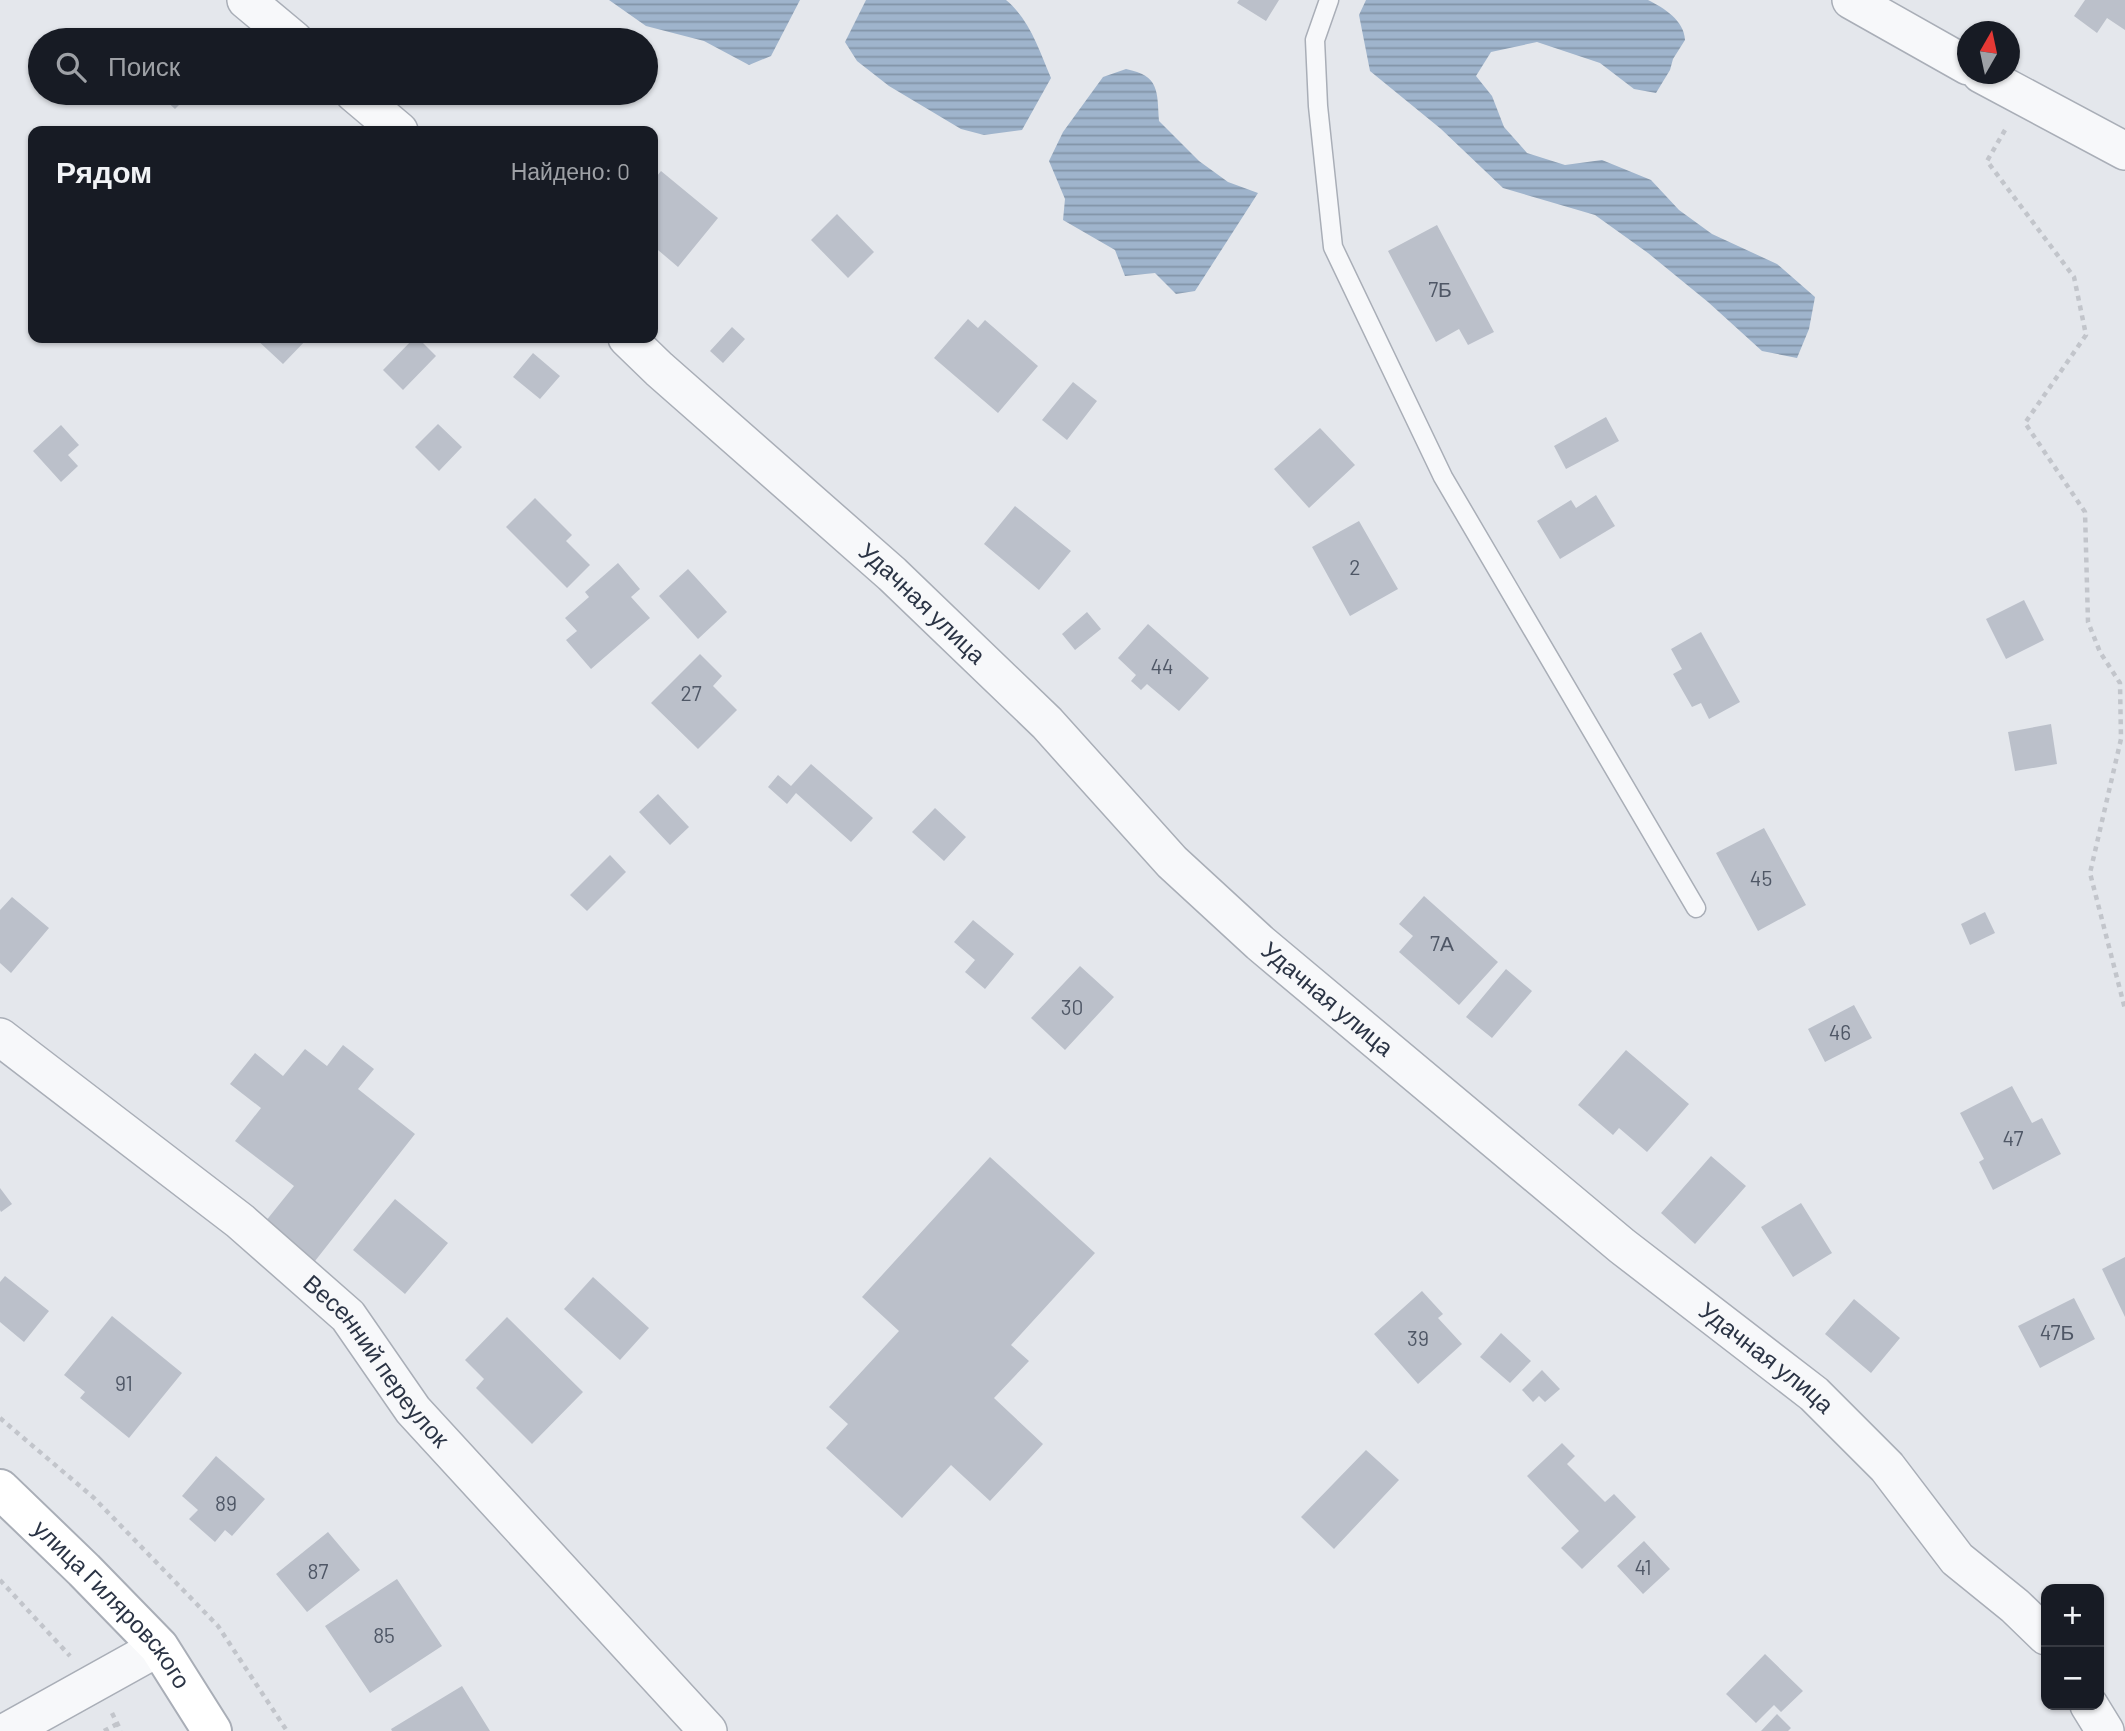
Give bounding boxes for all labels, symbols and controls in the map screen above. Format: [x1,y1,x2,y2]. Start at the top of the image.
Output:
north arrow [1957,21,2020,84]
search box [28,28,658,105]
icon: search [52,48,90,86]
text: Поиск [108,50,180,81]
text: Рядом [56,153,152,189]
text: Найдено: 0 [511,157,630,185]
house number: 7Б [1428,276,1452,301]
street label: Удачная улица [854,536,993,670]
house number: 2 [1349,554,1361,579]
house number: 44 [1150,653,1174,678]
house number: 27 [680,680,702,705]
house number: 45 [1750,865,1772,890]
house number: 7А [1430,930,1454,955]
street label: Удачная улица [1256,935,1400,1062]
house number: 30 [1061,994,1083,1019]
house number: 46 [1829,1019,1851,1044]
house number: 47 [2003,1125,2024,1150]
street label: Весенний переулок [298,1268,456,1453]
street label: Удачная улица [1694,1295,1841,1419]
house number: 47Б [2040,1319,2074,1344]
house number: 39 [1407,1325,1429,1350]
house number: 91 [115,1370,133,1395]
house number: 89 [215,1490,237,1515]
street label: улица Гиляровского [28,1513,197,1693]
house number: 41 [1635,1554,1652,1579]
house number: 87 [308,1558,329,1583]
map controls [2041,1584,2104,1710]
button: + [2041,1584,2104,1647]
house number: 85 [373,1622,395,1647]
button: − [2041,1647,2104,1710]

